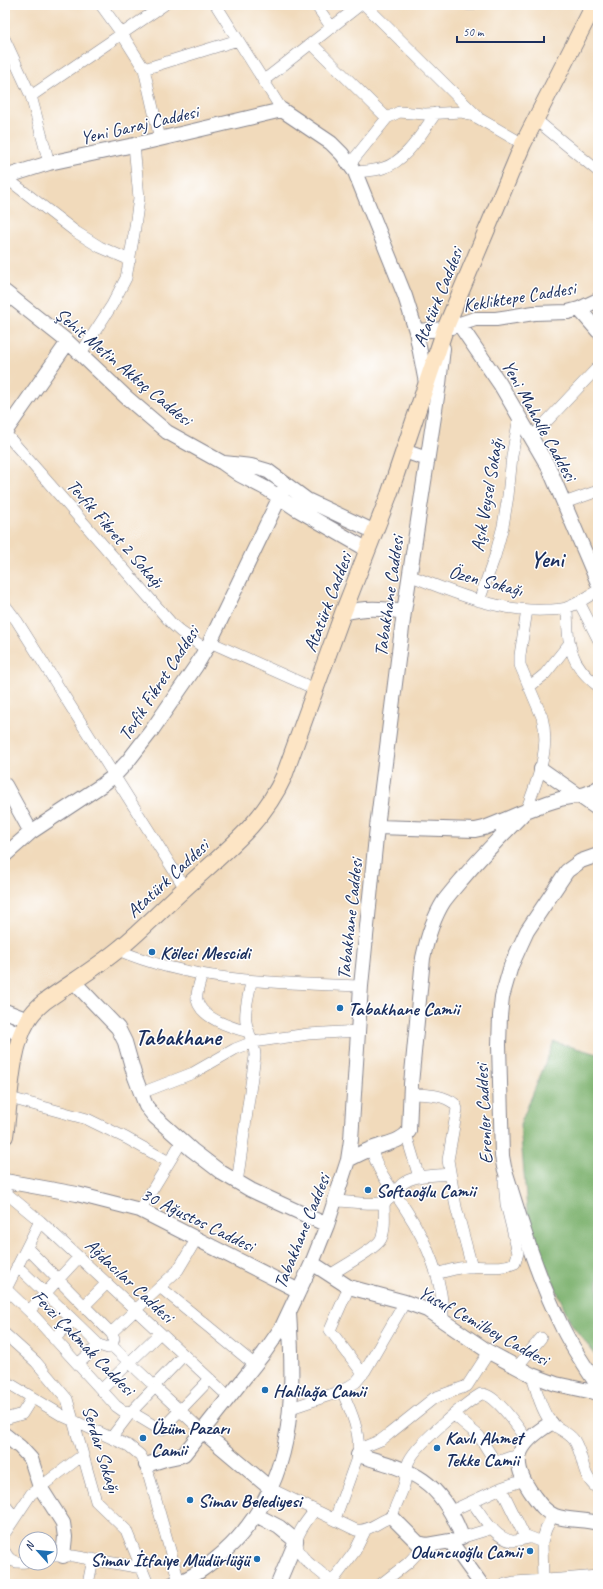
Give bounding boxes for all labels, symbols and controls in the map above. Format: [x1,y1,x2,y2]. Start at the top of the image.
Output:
scale bar [457,18,544,44]
text: 50 m [463,24,485,40]
street label: Yeni Garaj Caddesi [78,99,203,150]
street label: Atatürk Caddesi [407,242,469,350]
street label: Kekliktepe Caddesi [461,276,580,318]
street label: Şehit Metin Akkoç Caddesi [50,302,199,433]
street label: Yeni Mahalle Caddesi [496,356,583,487]
street label: Aşık Veysel Sokağı [465,435,509,554]
street label: Tevfik Fikret 2 Sokağı [61,474,170,594]
street label: Tabakhane Caddesi [369,532,410,658]
district label: Yeni [531,545,567,574]
street label: Atatürk Caddesi [298,547,359,655]
street label: Özen Sokağı [446,560,527,603]
street label: Tevfik Fikret Caddesi [113,620,206,745]
street label: Atatürk Caddesi [121,833,216,923]
street label: Tabakhane Caddesi [332,855,369,981]
place label: Köleci Mescidi [160,941,252,965]
marker: Köleci Mescidi [147,947,157,957]
place label: Tabakhane Camii [348,997,461,1021]
marker: Tabakhane Camii [335,1003,345,1013]
district label: Tabakhane [135,1023,223,1052]
street label: Erenler Caddesi [469,1061,499,1165]
street label: Tabakhane Caddesi [268,1168,337,1292]
place label: Softaoğlu Camii [376,1179,478,1203]
street label: 30 Ağustos Caddesi [137,1182,261,1259]
marker: Softaoğlu Camii [363,1185,373,1195]
street label: Ağdacılar Caddesi [80,1233,181,1330]
street label: Yusuf Cemilbey Caddesi [414,1280,555,1373]
street label: Fevzi Çakmak Caddesi [27,1285,142,1402]
place label: Halilağa Camii [273,1379,368,1403]
marker: Halilağa Camii [260,1385,270,1395]
street label: Serdar Sokağı [76,1403,126,1497]
place label: Üzüm Pazarı Camii [151,1416,231,1462]
place label: Kavlı Ahmet Tekke Camii [445,1426,525,1472]
marker: Üzüm Pazarı Camii [138,1433,148,1443]
marker: Kavlı Ahmet Tekke Camii [432,1443,442,1453]
place label: Simav Belediyesi [198,1489,304,1513]
marker: Simav Belediyesi [185,1495,195,1505]
north arrow [18,1531,58,1571]
text: N [21,1538,38,1553]
place label: Oduncuoğlu Camii [410,1540,524,1564]
marker: Oduncuoğlu Camii [525,1546,535,1556]
place label: Simav İtfaiye Müdürlüğü [90,1548,252,1572]
marker: Simav İtfaiye Müdürlüğü [252,1554,262,1564]

